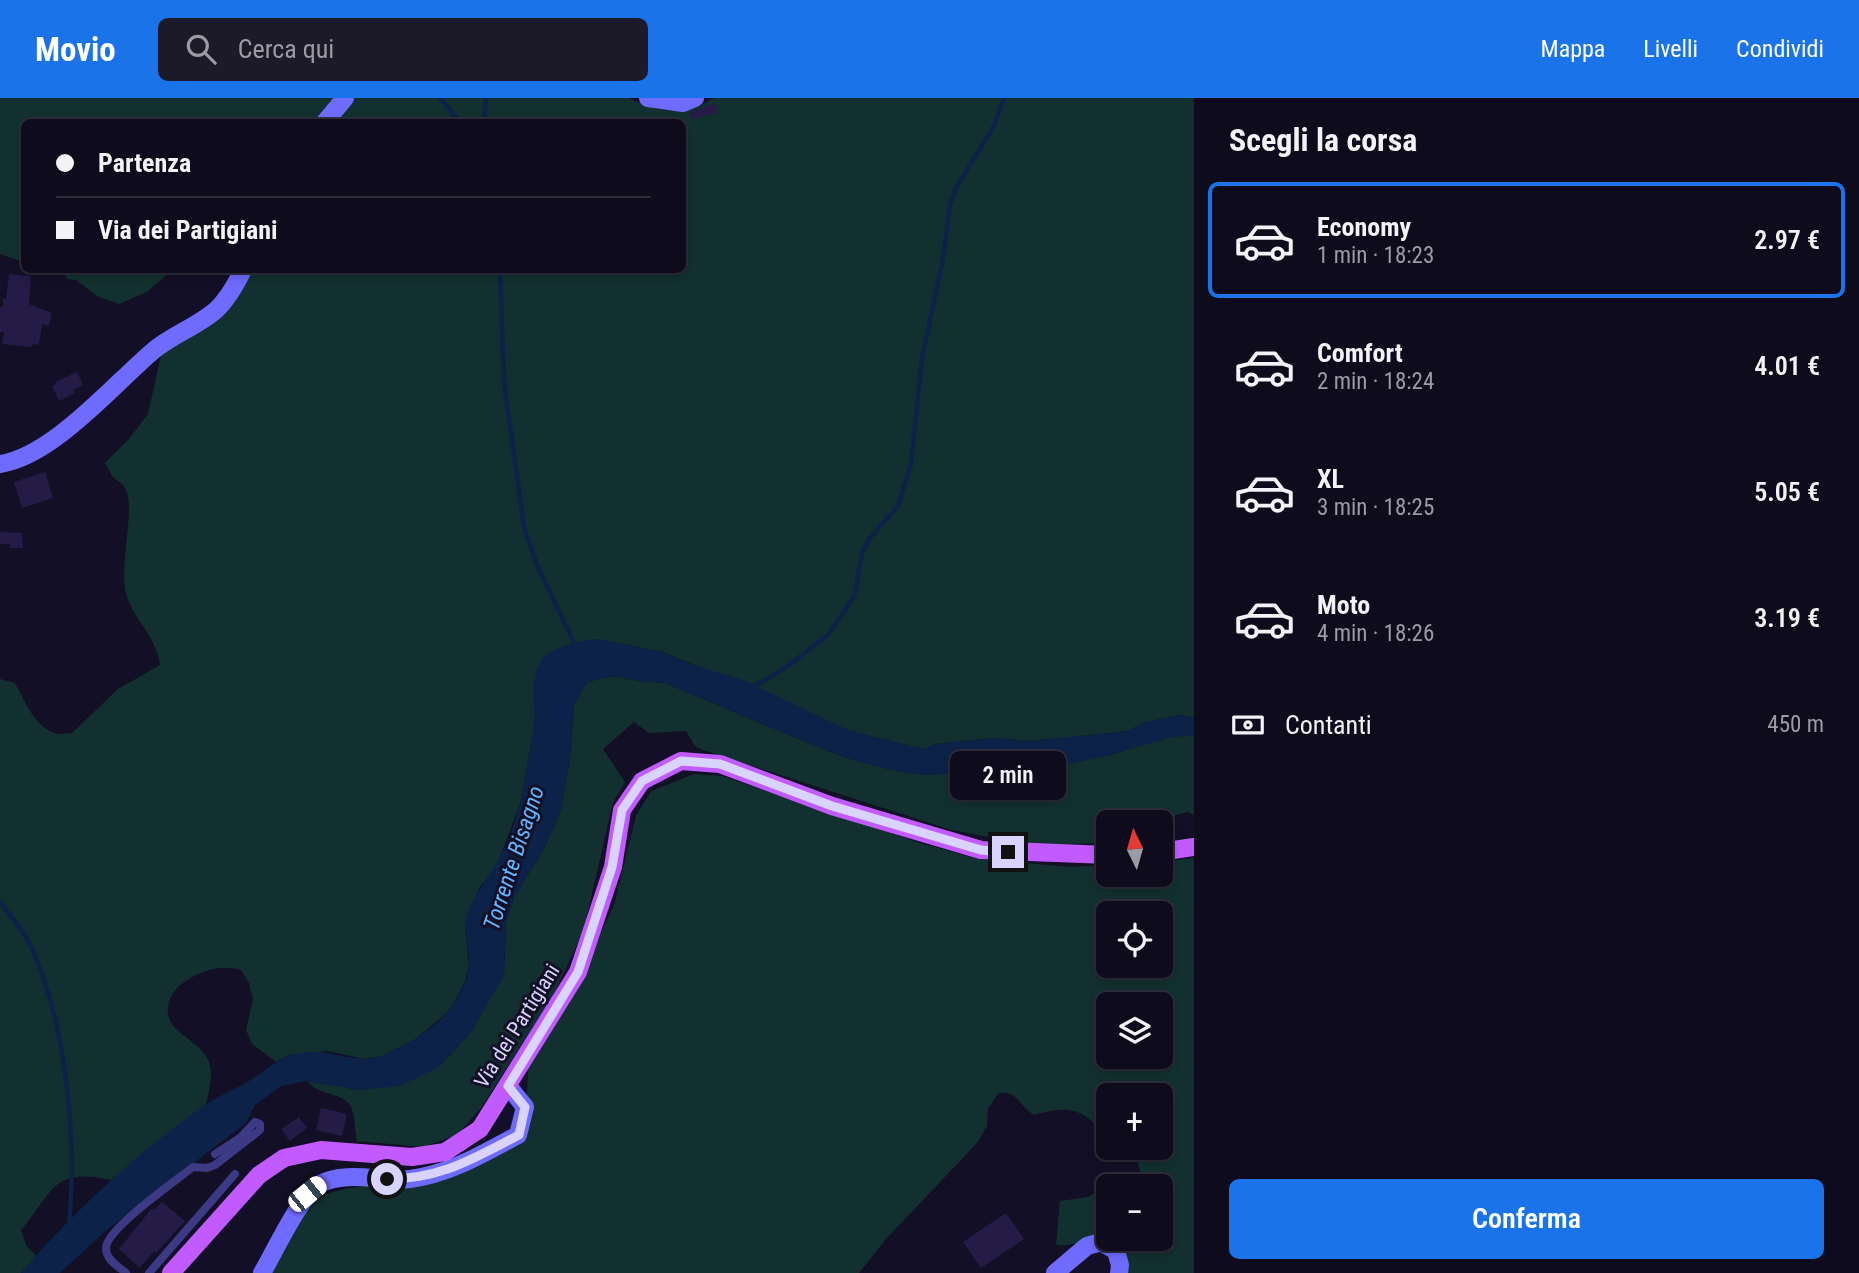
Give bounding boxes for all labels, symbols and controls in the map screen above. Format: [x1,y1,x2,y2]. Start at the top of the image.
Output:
search box [158,18,648,81]
text: Movio [35,30,116,69]
icon: search [182,30,220,68]
text: Cerca qui [238,34,334,64]
text: Mappa [1541,35,1605,63]
text: Livelli [1643,35,1698,63]
text: Condividi [1736,35,1824,63]
text: Scegli la corsa [1229,121,1417,159]
text: Partenza [98,148,191,178]
icon: car [1233,209,1296,272]
text: Economy [1317,212,1411,242]
text: Via dei Partigiani [98,215,278,245]
text: 2.97 € [1754,225,1820,255]
text: 1 min · 18:23 [1317,242,1434,269]
icon: car [1233,335,1296,398]
text: Comfort [1317,338,1403,368]
text: 4.01 € [1754,351,1820,381]
text: 2 min · 18:24 [1317,368,1434,395]
icon: car [1233,461,1296,524]
text: XL [1317,464,1344,494]
text: 5.05 € [1754,477,1820,507]
text: 3 min · 18:25 [1317,494,1434,521]
icon: car [1233,587,1296,650]
text: Moto [1317,590,1370,620]
text: 3.19 € [1754,603,1820,633]
text: 4 min · 18:26 [1317,620,1434,647]
icon: cash [1229,706,1267,744]
text: Contanti [1285,710,1372,740]
text: 450 m [1767,711,1824,738]
callout: 2 min [950,750,1066,800]
text: 2 min [983,762,1033,789]
water label: Torrente Bisagno [478,783,550,933]
north arrow [1096,810,1172,887]
map controls [1096,810,1173,1251]
route end [992,836,1024,868]
button: locate [1096,901,1173,978]
street label: Via dei Partigiani [469,960,565,1092]
button: layers [1096,992,1173,1069]
button: + [1096,1083,1173,1160]
route start [371,1163,403,1195]
car [285,1173,330,1215]
button: − [1096,1174,1173,1251]
button: Conferma [1229,1179,1824,1259]

